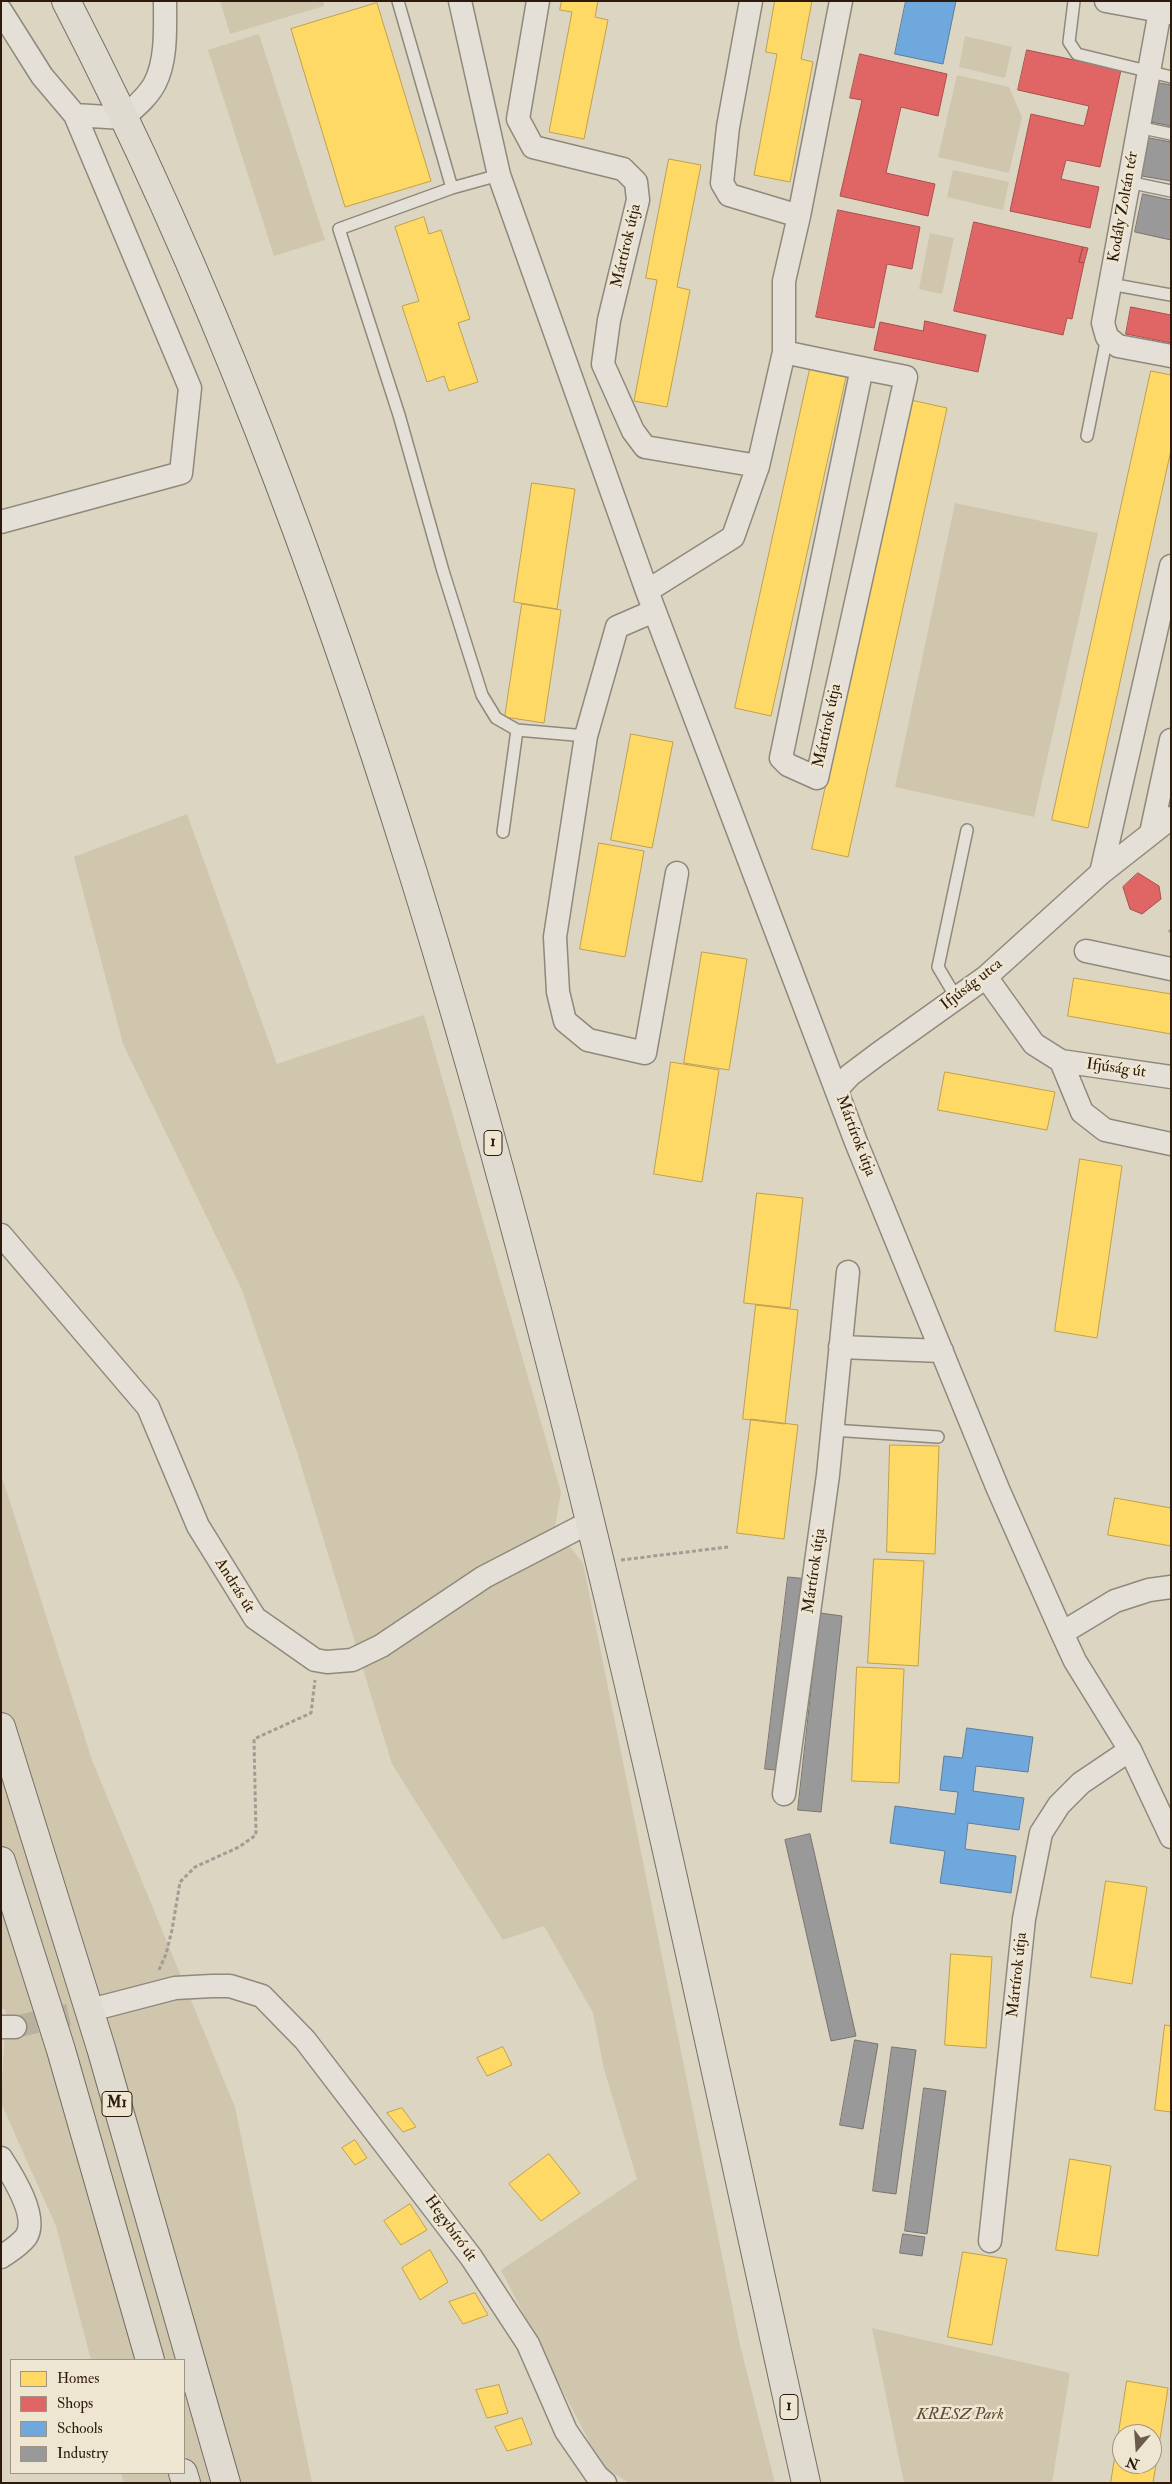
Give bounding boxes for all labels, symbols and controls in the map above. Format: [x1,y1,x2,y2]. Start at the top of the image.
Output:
street label: Kodály Zoltán tér [1105,150,1143,264]
street label: Mártírok útja [608,202,646,290]
street label: Mártírok útja [810,682,846,770]
street label: Ifjúság utca [937,955,1007,1015]
street label: Ifjúság út [1085,1055,1147,1083]
street label: Mártírok útja [831,1093,879,1179]
road number: 1 [484,1130,502,1156]
street label: Mártírok útja [800,1527,830,1615]
street label: András út [210,1555,258,1617]
street label: Mártírok útja [1004,1931,1032,2019]
road number: M1 [102,2092,132,2116]
street label: Hegybíró út [420,2192,480,2266]
legend [10,2359,185,2474]
text: Homes [57,2369,99,2388]
text: Shops [57,2394,93,2413]
road number: 1 [780,2394,798,2420]
park label: KRESZ Park [916,2406,1004,2426]
text: Schools [57,2419,103,2438]
north arrow [1112,2424,1162,2474]
text: Industry [57,2444,108,2463]
text: N [1124,2453,1141,2473]

